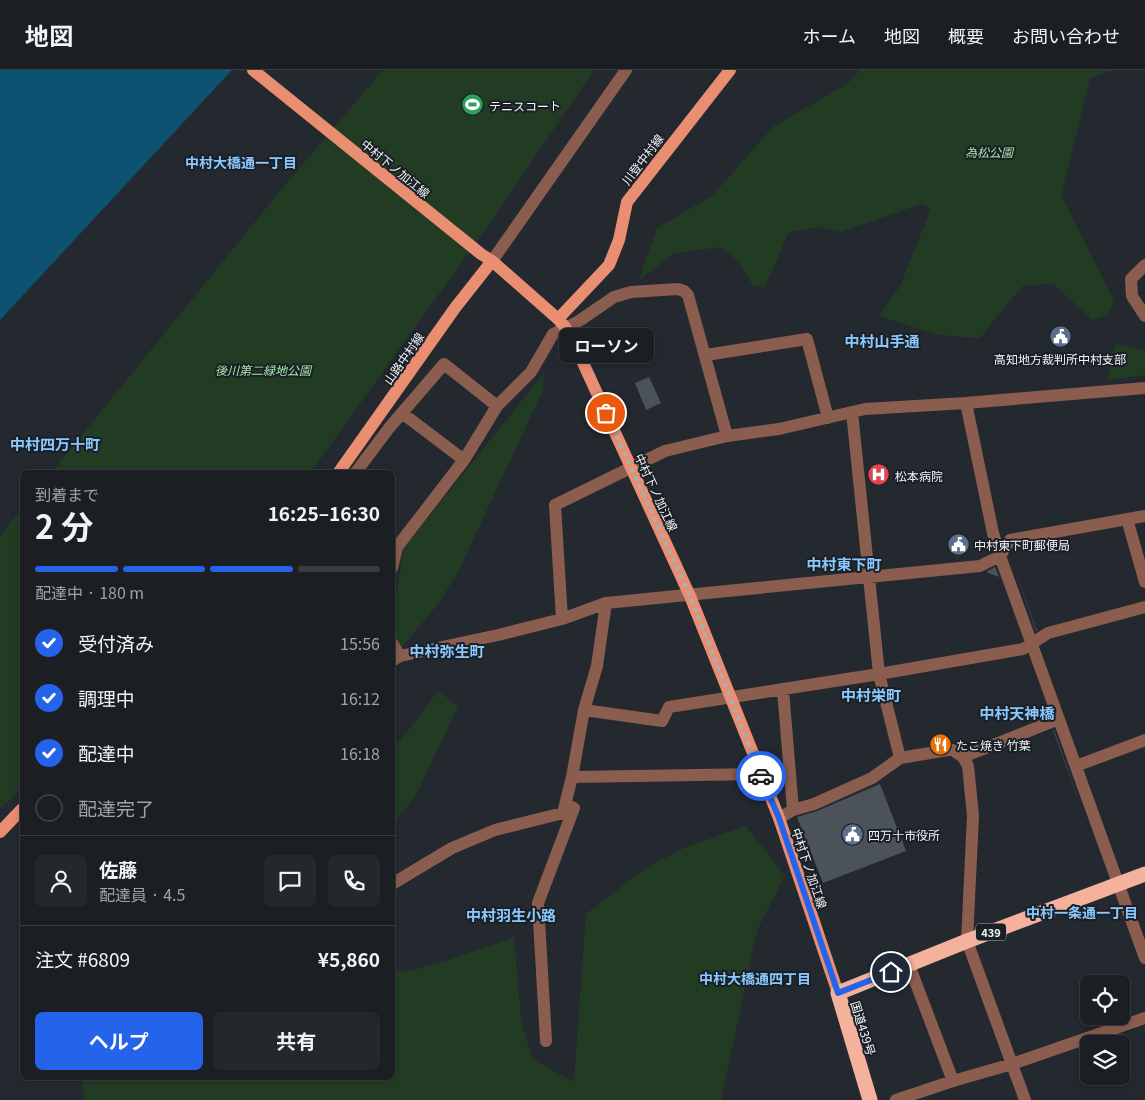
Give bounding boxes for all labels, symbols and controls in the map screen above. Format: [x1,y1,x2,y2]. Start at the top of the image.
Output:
text: 地図 [25,17,73,52]
text: ホーム [803,22,856,48]
text: 地図 [884,22,920,48]
text: 概要 [948,22,984,48]
text: お問い合わせ [1012,22,1120,48]
sports icon: テニスコート [461,93,485,117]
place label: テニスコート [489,97,561,114]
street label: 川登中村線 [617,130,667,188]
street label: 中村下ノ加江線 [358,135,434,201]
park label: 為松公園 [965,143,1015,160]
district label: 中村大橋通一丁目 [185,152,297,172]
public building icon: 高知地方裁判所中村支部 [1048,325,1072,349]
callout: ローソン [558,328,654,363]
street label: 山路中村線 [379,329,427,387]
district label: 中村山手通 [844,330,920,351]
text: ローソン [574,333,639,357]
place label: 高知地方裁判所中村支部 [994,350,1126,367]
park label: 後川第二緑地公園 [215,361,313,378]
pin [585,392,627,434]
icon: bag [592,399,620,427]
district label: 中村四万十町 [10,433,100,454]
street label: 中村下ノ加江線 [632,450,682,534]
hospital icon: 松本病院 [867,463,891,487]
place label: 松本病院 [895,467,943,484]
text: 到着まで [35,482,99,506]
text: 16:25–16:30 [268,499,380,526]
text: 2 分 [35,502,93,548]
public building icon: 中村東下町郵便局 [946,532,970,556]
place label: 中村東下町郵便局 [974,536,1070,553]
district label: 中村東下町 [806,553,882,574]
text: 配達中 · 180 m [35,580,144,604]
icon: check [35,629,63,657]
text: 受付済み [78,629,154,656]
text: 15:56 [340,631,380,655]
district label: 中村弥生町 [409,640,485,661]
icon: check [35,684,63,712]
text: 調理中 [78,684,135,711]
district label: 中村栄町 [841,684,901,705]
text: 16:12 [340,686,380,710]
district label: 中村天神橋 [979,702,1055,723]
restaurant icon: たこ焼き 竹葉 [928,732,952,756]
place label: たこ焼き 竹葉 [956,736,1031,753]
icon: check [35,739,63,767]
text: 配達中 [78,739,135,766]
text: 16:18 [340,741,380,765]
courier [736,751,786,801]
icon: car [747,762,775,790]
text: 配達完了 [78,794,154,821]
public building icon: 四万十市役所 [840,822,864,846]
street label: 中村下ノ加江線 [788,826,832,910]
place label: 四万十市役所 [868,826,940,843]
button: person [35,855,87,907]
text: 佐藤 [99,855,137,882]
button: chat [264,855,316,907]
button: phone [328,855,380,907]
text: 配達員 · 4.5 [99,882,185,906]
district label: 中村一条通一丁目 [1026,902,1138,922]
district label: 中村羽生小路 [466,904,556,925]
road number: 439 [976,924,1006,940]
text: 注文 #6809 [35,945,130,972]
text: ¥5,860 [318,945,380,972]
pin [870,951,912,993]
icon: home [877,958,905,986]
district label: 中村大橋通四丁目 [699,968,811,988]
map controls [1080,975,1130,1085]
button: locate [1080,975,1130,1025]
street label: 国道439号 [848,999,880,1057]
button: ヘルプ [35,1012,203,1070]
button: 共有 [213,1012,380,1070]
button: layers [1080,1035,1130,1085]

